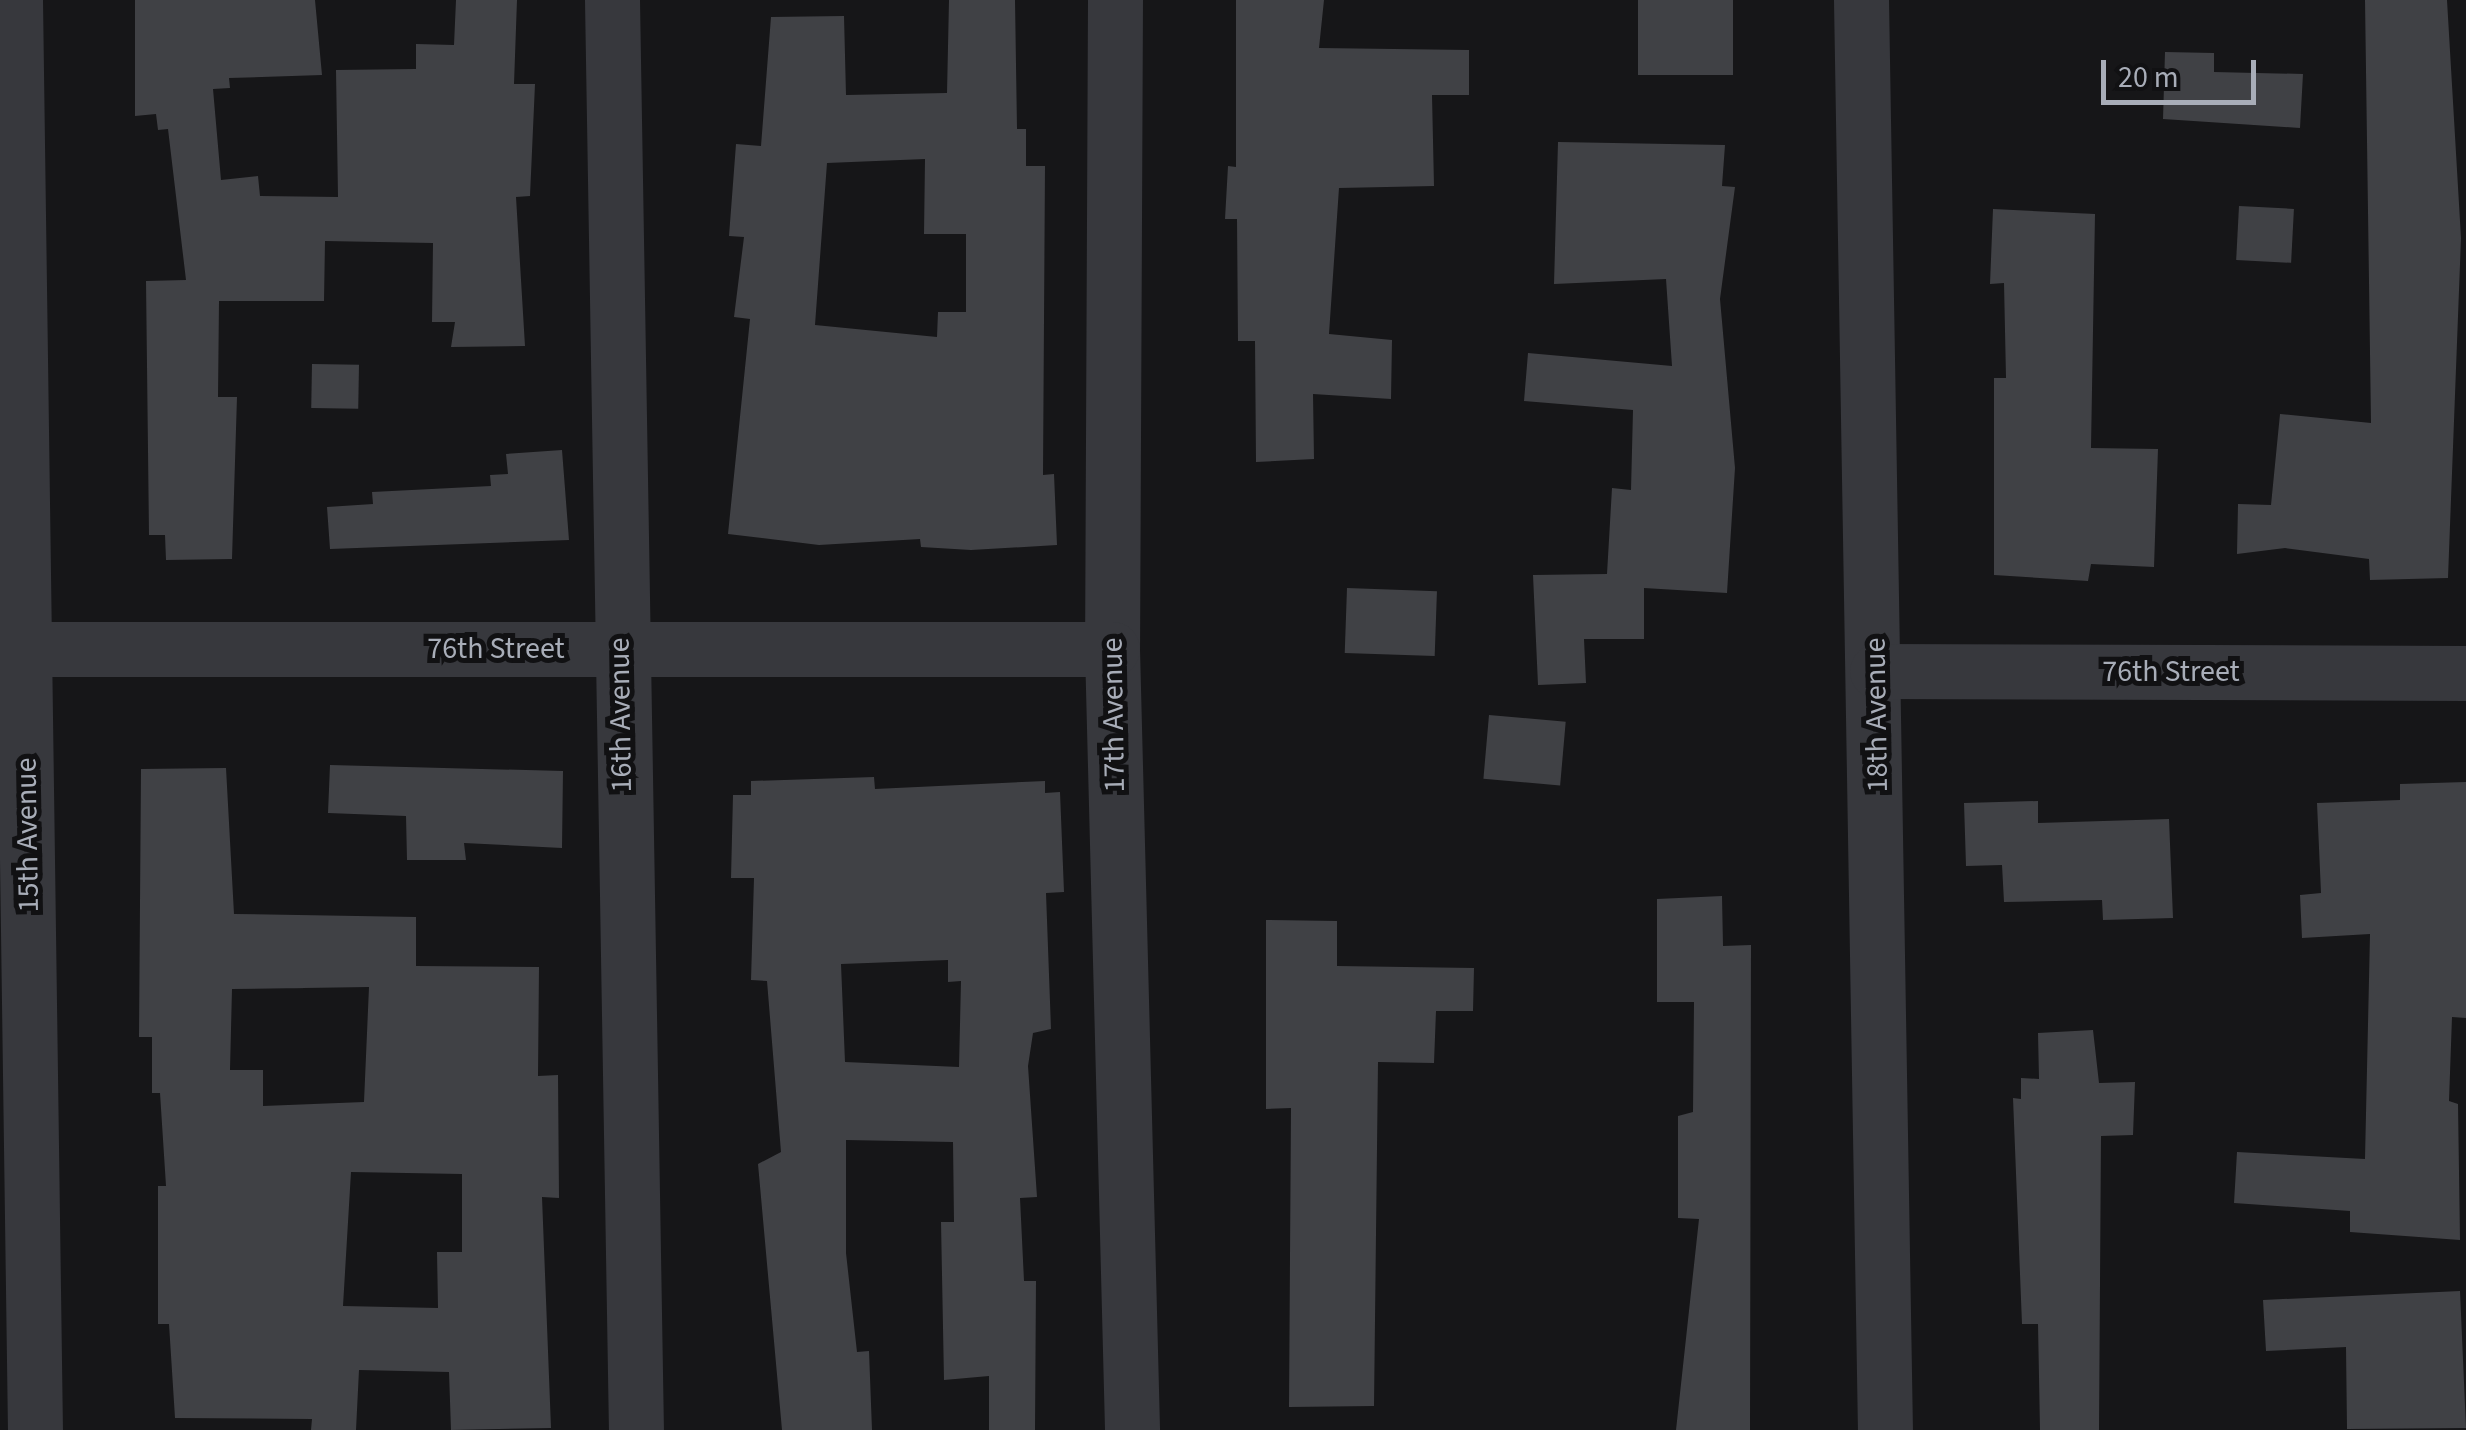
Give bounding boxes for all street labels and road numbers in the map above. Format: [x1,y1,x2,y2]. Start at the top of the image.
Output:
street label: 76th Street [427,631,565,667]
street label: 16th Avenue [602,637,640,793]
street label: 17th Avenue [1095,637,1133,793]
street label: 18th Avenue [1858,637,1896,793]
street label: 76th Street [2102,654,2240,690]
street label: 15th Avenue [9,757,47,913]

